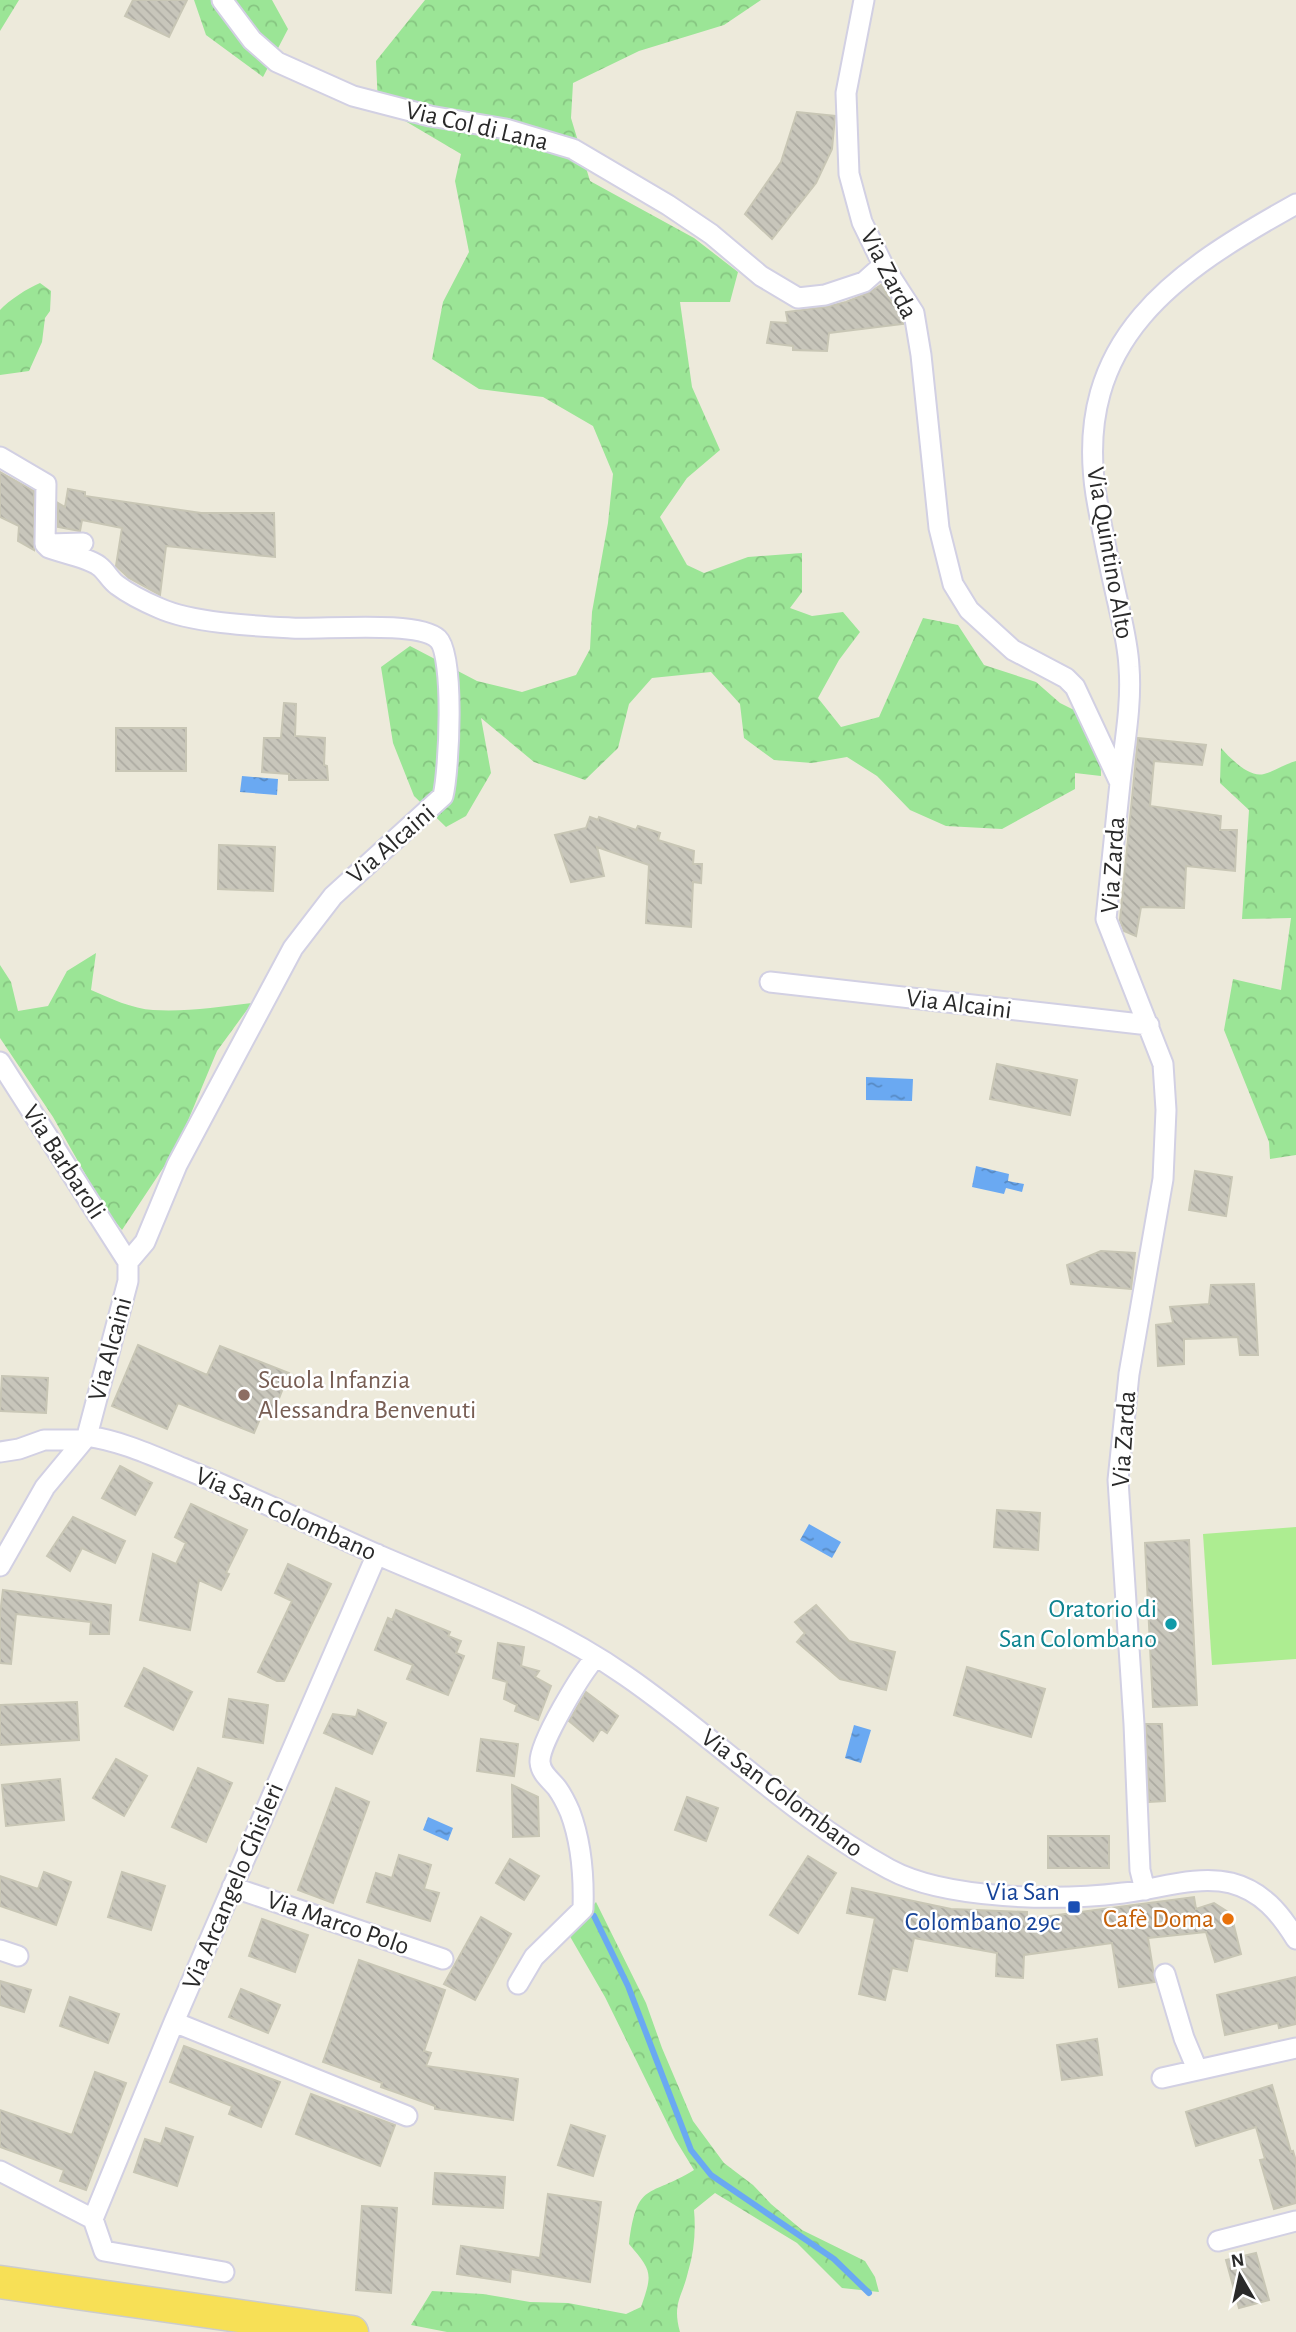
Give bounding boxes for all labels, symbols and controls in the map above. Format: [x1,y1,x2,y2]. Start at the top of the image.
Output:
street label: Via Col di Lana [403,97,551,155]
street label: Via Zarda [855,225,923,323]
street label: Via Quintino Alto [1082,465,1138,641]
street label: Via Alcaini [342,799,440,889]
street label: Via Zarda [1097,816,1129,914]
street label: Via Alcaini [905,985,1013,1023]
street label: Via Barbaroli [18,1100,110,1224]
street label: Via Alcaini [84,1294,136,1404]
place label: Scuola Infanzia Alessandra Benvenuti [258,1367,476,1423]
marker: Scuola Infanzia Alessandra Benvenuti [236,1387,252,1403]
street label: Via Zarda [1108,1390,1140,1488]
street label: Via San Colombano [192,1462,380,1566]
place label: Oratorio di San Colombano [999,1596,1157,1652]
marker: Oratorio di San Colombano [1163,1616,1179,1632]
street label: Via San Colombano [696,1724,868,1862]
street label: Via Arcangelo Ghisleri [178,1779,288,1993]
place label: Via San Colombano 29c [905,1879,1060,1935]
street label: Via Marco Polo [263,1886,413,1960]
marker: Via San Colombano 29c [1066,1899,1082,1915]
place label: Cafè Doma [1103,1906,1214,1932]
marker: Cafè Doma [1220,1911,1236,1927]
north arrow [1205,2241,1275,2311]
text: N [1230,2250,1246,2271]

